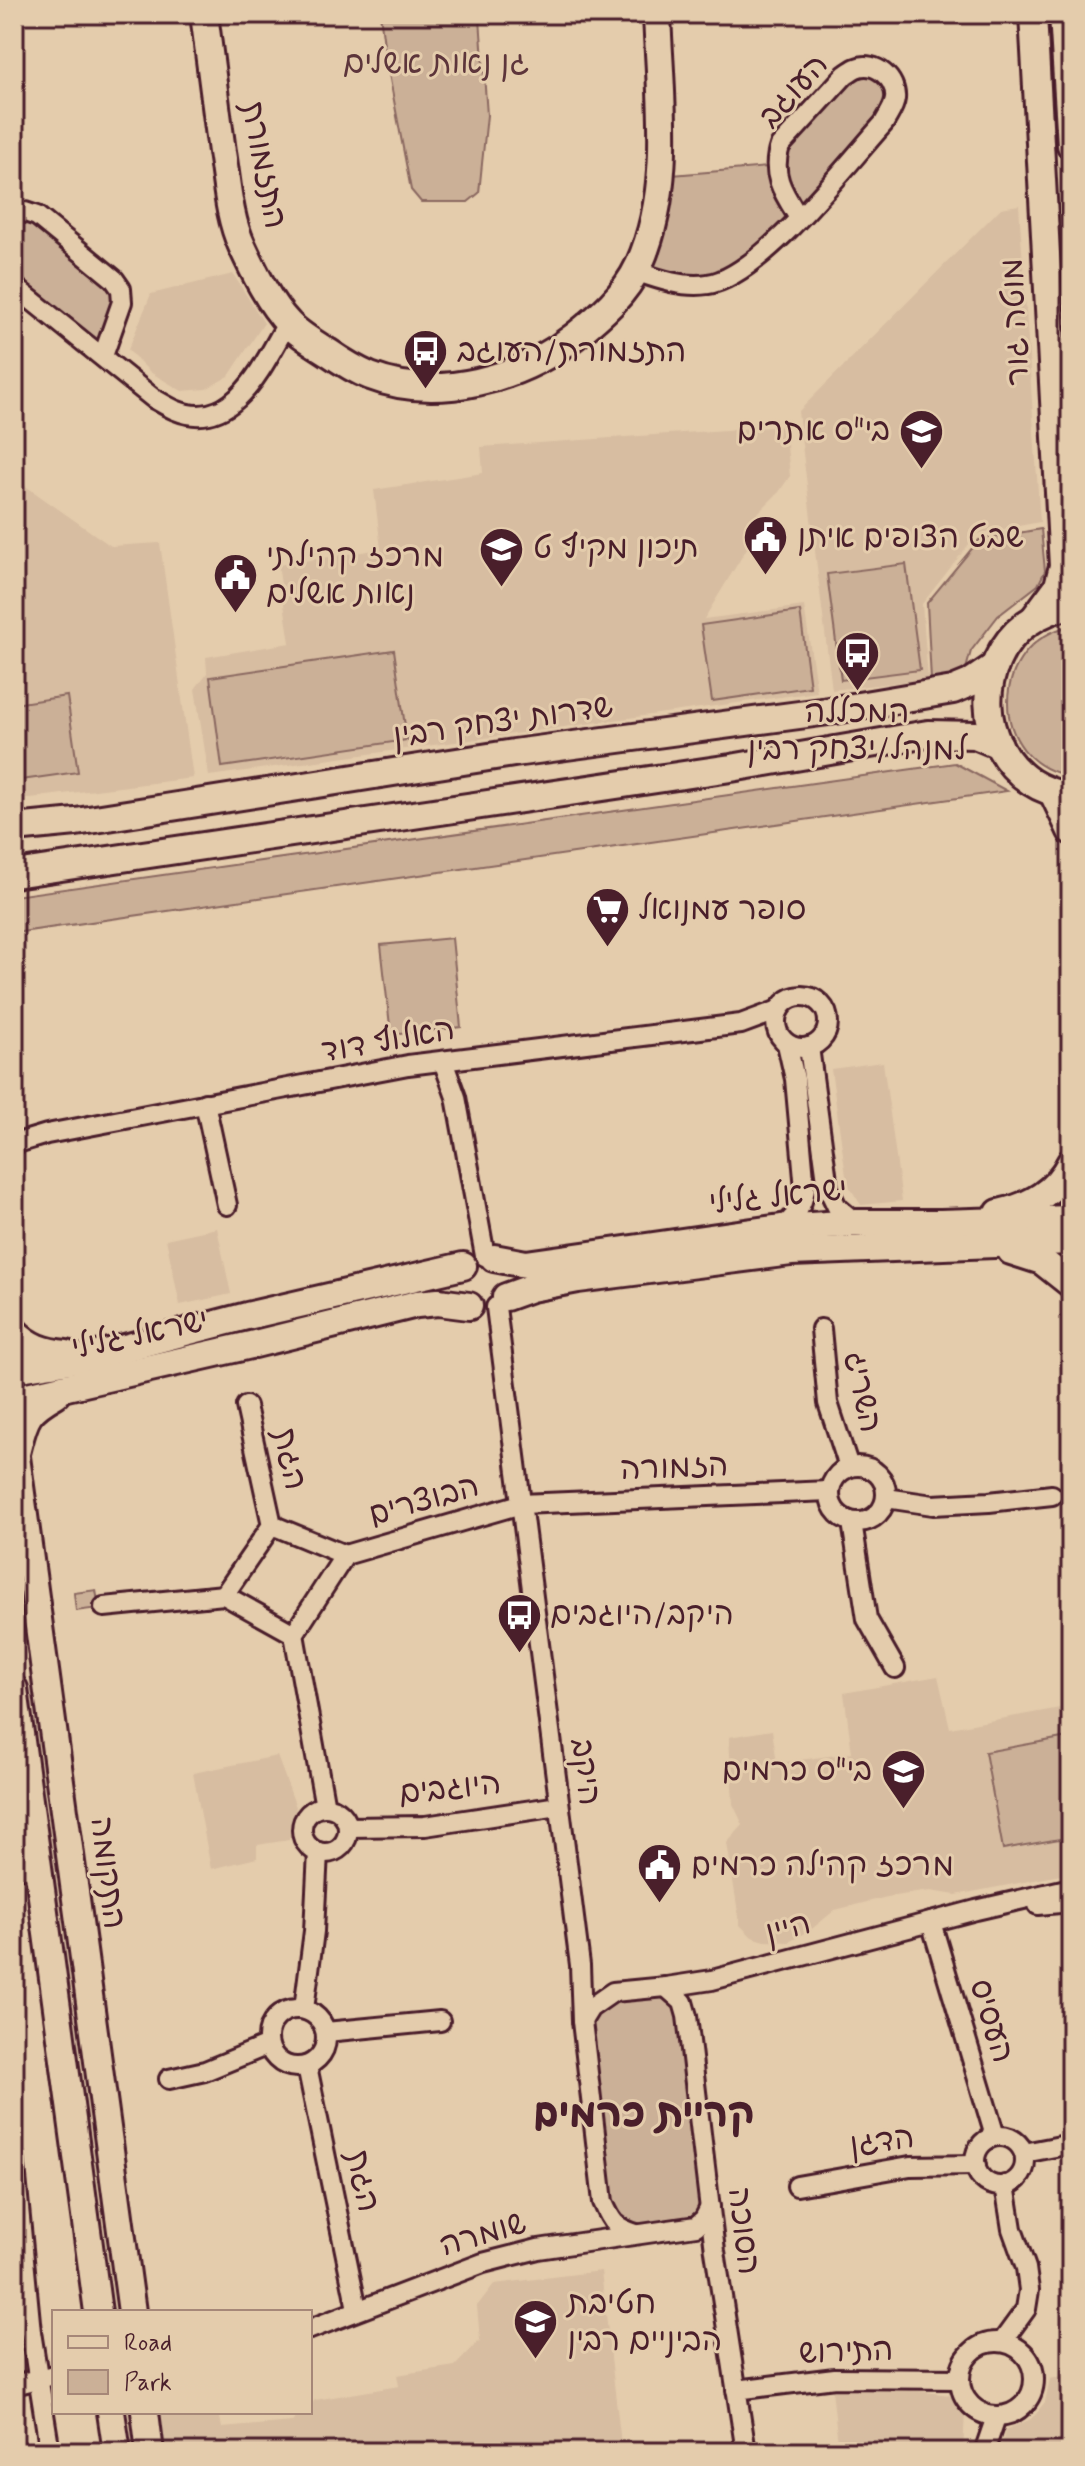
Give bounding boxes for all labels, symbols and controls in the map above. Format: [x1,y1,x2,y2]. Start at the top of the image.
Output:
park label: גן נאות אשלים [343,43,529,85]
street label: העוגב [749,45,839,137]
street label: התזמורת [230,98,296,232]
street label: מוטה גור [992,257,1040,387]
bus stop icon: התזמורת/העוגב [402,328,450,391]
place label: התזמורת/העוגב [457,331,686,373]
school or university icon: בי"ס אתרים [897,407,945,470]
place label: בי"ס אתרים [737,410,890,452]
public building icon: שבט הצופים איתן [742,514,790,577]
place label: שבט הצופים איתן [797,517,1024,559]
school or university icon: תיכון מקיף ט [478,525,526,588]
place label: תיכון מקיף ט [533,528,699,570]
place label: מרכז קהילתי נאות אשלים [266,536,444,615]
public building icon: מרכז קהילתי נאות אשלים [211,551,259,614]
bus stop icon: המכללה למנהל/יצחק רבין [833,630,881,693]
street label: שדרות יצחק רבין [390,686,616,758]
place label: המכללה למנהל/יצחק רבין [747,692,969,771]
supermarket icon: סופר עמנואל [583,886,631,949]
place label: סופר עמנואל [638,889,806,931]
street label: האלוף דוד [318,1009,458,1073]
street label: ישראל גלילי [707,1169,849,1225]
street label: ישראל גלילי [68,1300,212,1370]
street label: השריג [833,1348,891,1436]
street label: הגת [262,1424,316,1494]
street label: הזמורה [619,1445,729,1491]
street label: הבוצרים [364,1465,484,1537]
bus stop icon: היקב/היוגבים [495,1591,543,1654]
place label: היקב/היוגבים [550,1594,734,1636]
street label: היקב [560,1736,610,1808]
school or university icon: בי"ס כרמים [879,1747,927,1810]
place label: בי"ס כרמים [722,1750,872,1792]
street label: היוגבים [397,1763,503,1815]
street label: התקומה [79,1814,135,1932]
public building icon: מרכז קהילה כרמים [636,1842,684,1905]
place label: מרכז קהילה כרמים [691,1845,954,1887]
street label: היין [760,1903,816,1955]
street label: העסיס [958,1974,1024,2068]
district label: קריית כרמים [533,2089,755,2141]
street label: הדגן [847,2117,917,2167]
street label: הגת [335,2146,389,2216]
street label: הסוכה [717,2185,769,2277]
street label: שומרה [435,2203,531,2267]
place label: חטיבת הביניים רבין [565,2283,723,2362]
school or university icon: חטיבת הביניים רבין [512,2298,560,2361]
legend [52,2310,312,2414]
text: Road [124,2328,172,2359]
street label: התירוש [798,2329,894,2375]
text: Park [124,2368,172,2399]

